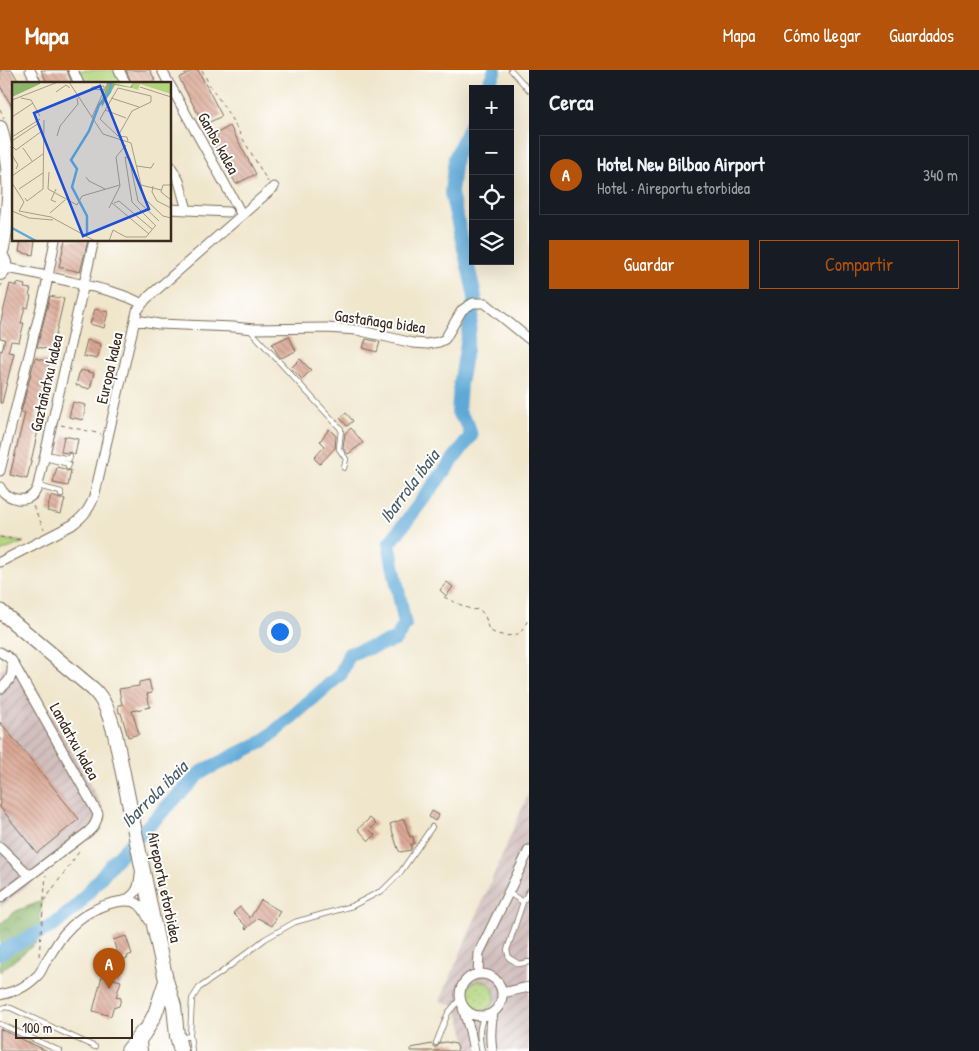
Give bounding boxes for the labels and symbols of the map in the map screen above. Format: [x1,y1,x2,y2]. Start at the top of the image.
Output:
inset map [12,82,171,241]
street label: Ganbe kalea [193,108,245,178]
street label: Gastañaga bidea [333,304,427,338]
street label: Europa kalea [90,330,128,406]
street label: Gaztañatxu kalea [24,332,68,434]
water label: Ibarrola ibaia [373,443,446,528]
your location [267,619,293,645]
street label: Landatxu kalea [45,699,105,783]
water label: Ibarrola ibaia [115,754,194,833]
street label: Aireportu etorbidea [143,830,187,944]
pin: A [93,948,125,989]
scale bar [15,1016,132,1039]

